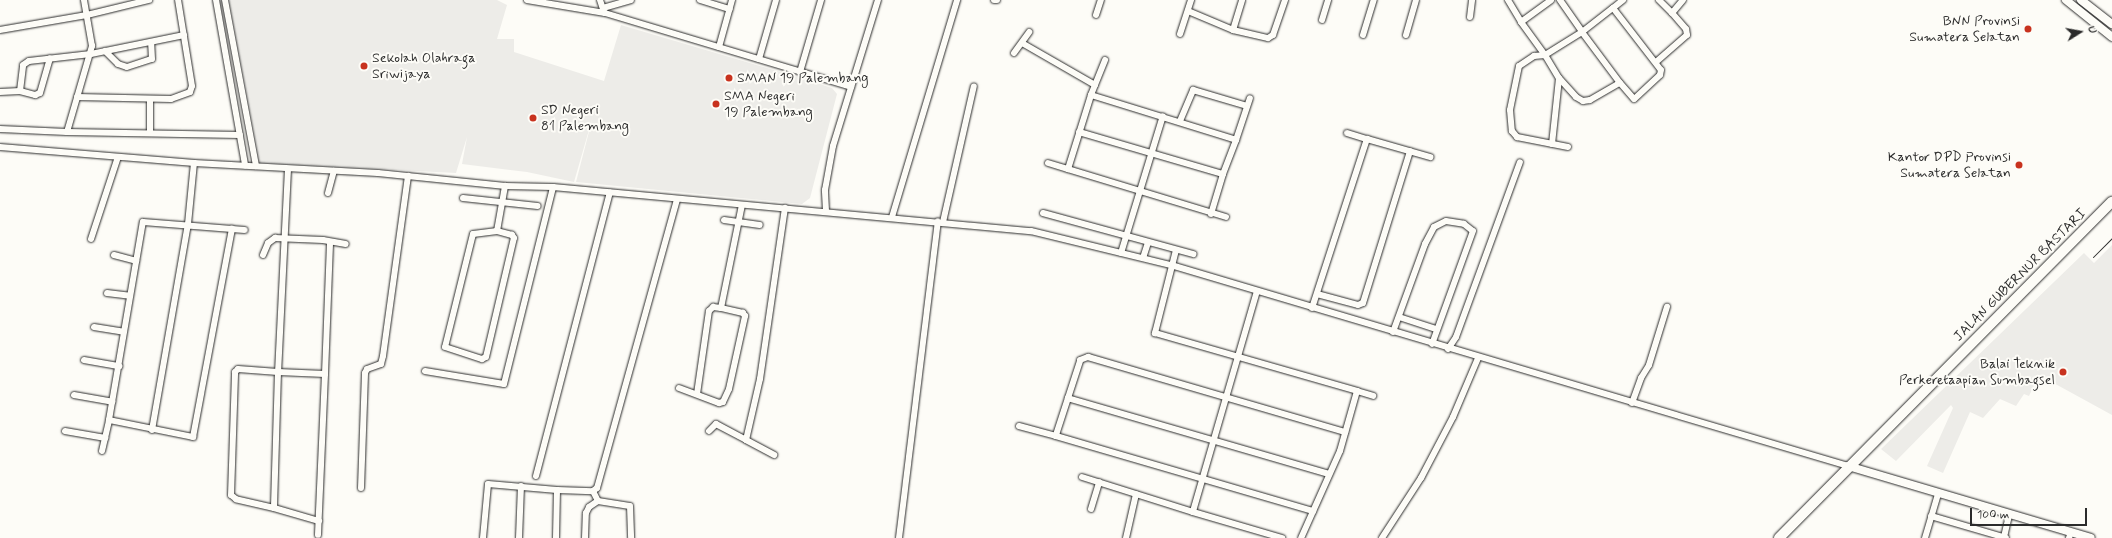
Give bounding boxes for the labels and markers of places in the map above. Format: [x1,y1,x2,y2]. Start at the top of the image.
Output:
place label: BNN Provinsi Sumatera Selatan [1910,13,2020,46]
marker: BNN Provinsi Sumatera Selatan [2023,24,2033,34]
place label: Sekolah Olahraga Sriwijaya [372,50,477,82]
marker: Sekolah Olahraga Sriwijaya [359,61,369,71]
place label: SMAN 19 Palembang [737,70,868,86]
marker: SMAN 19 Palembang [724,73,734,83]
place label: SMA Negeri 19 Palembang [724,88,813,120]
marker: SMA Negeri 19 Palembang [711,99,721,109]
place label: SD Negeri 81 Palembang [541,102,629,134]
marker: SD Negeri 81 Palembang [528,113,538,123]
place label: Kantor DPD Provinsi Sumatera Selatan [1887,149,2011,182]
marker: Kantor DPD Provinsi Sumatera Selatan [2014,160,2024,170]
place label: Balai Teknik Perkeretaapian Sumbagsel [1901,356,2055,388]
marker: Balai Teknik Perkeretaapian Sumbagsel [2058,367,2068,377]

